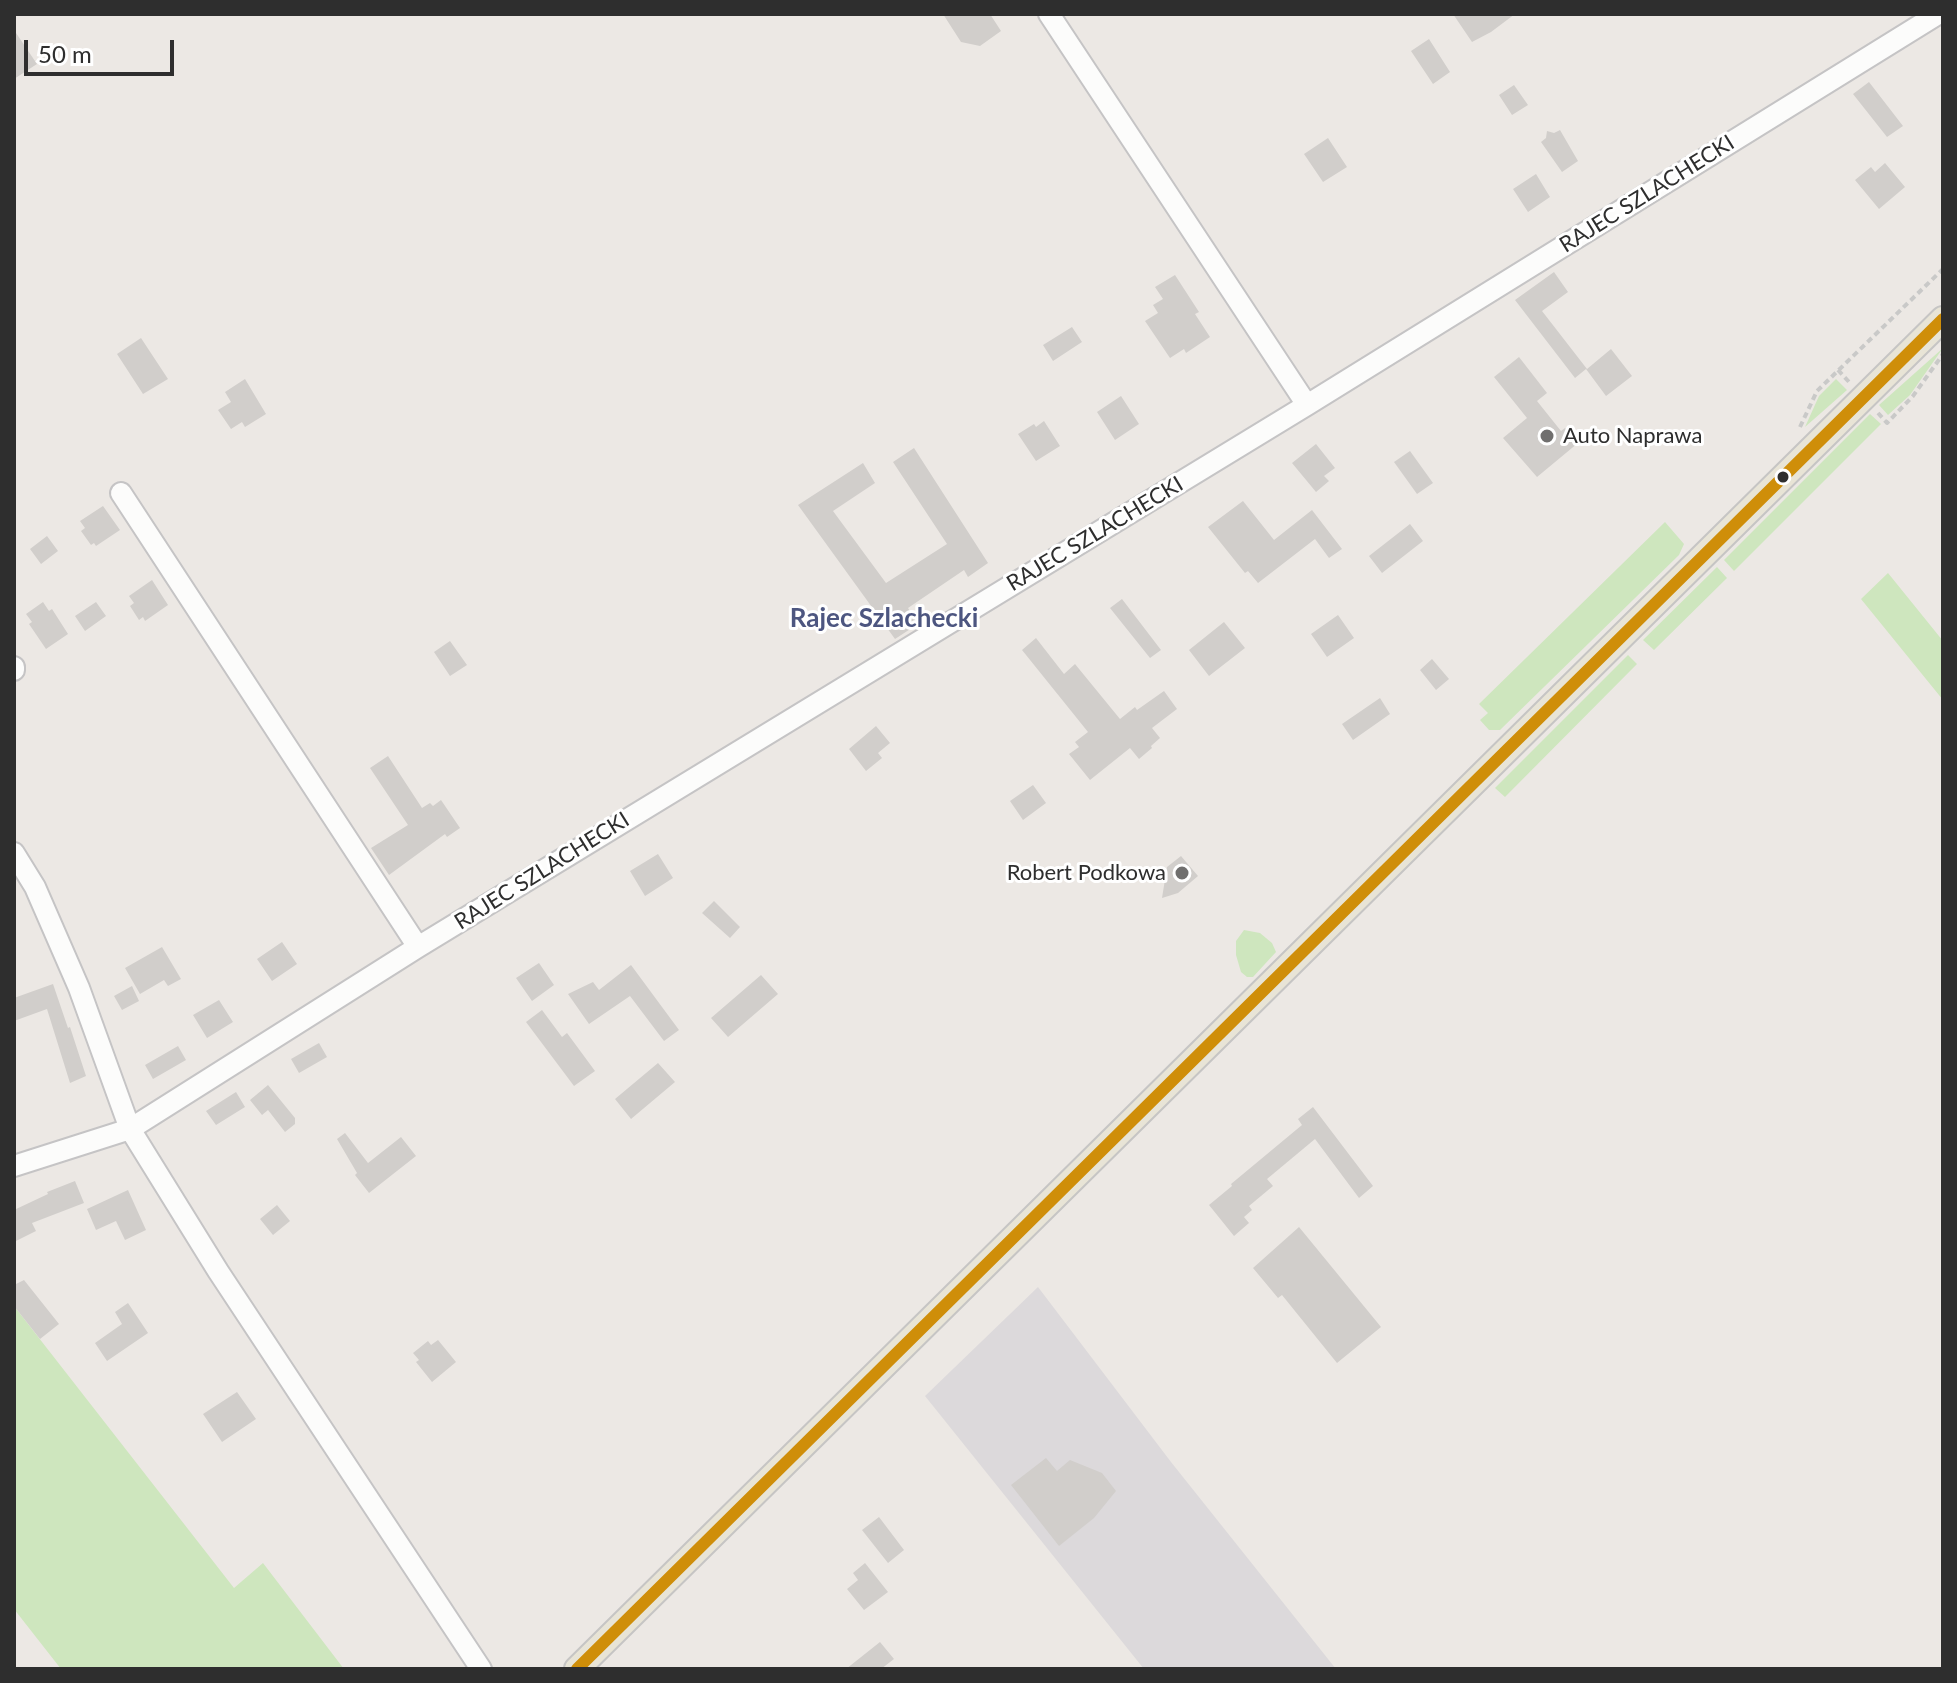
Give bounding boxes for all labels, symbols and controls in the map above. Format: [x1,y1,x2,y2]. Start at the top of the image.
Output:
scale bar [28,24,178,74]
text: 50 m [38,39,92,68]
street label: RAJEC SZLACHECKI [1555,130,1739,258]
place label: Auto Naprawa [1563,423,1702,449]
marker: Auto Naprawa [1538,427,1556,445]
unlabelled marker [1775,469,1791,485]
street label: RAJEC SZLACHECKI [1002,471,1188,597]
district label: Rajec Szlachecki [790,603,978,635]
street label: RAJEC SZLACHECKI [450,807,634,935]
place label: Robert Podkowa [1007,860,1166,886]
marker: Robert Podkowa [1173,864,1191,882]

